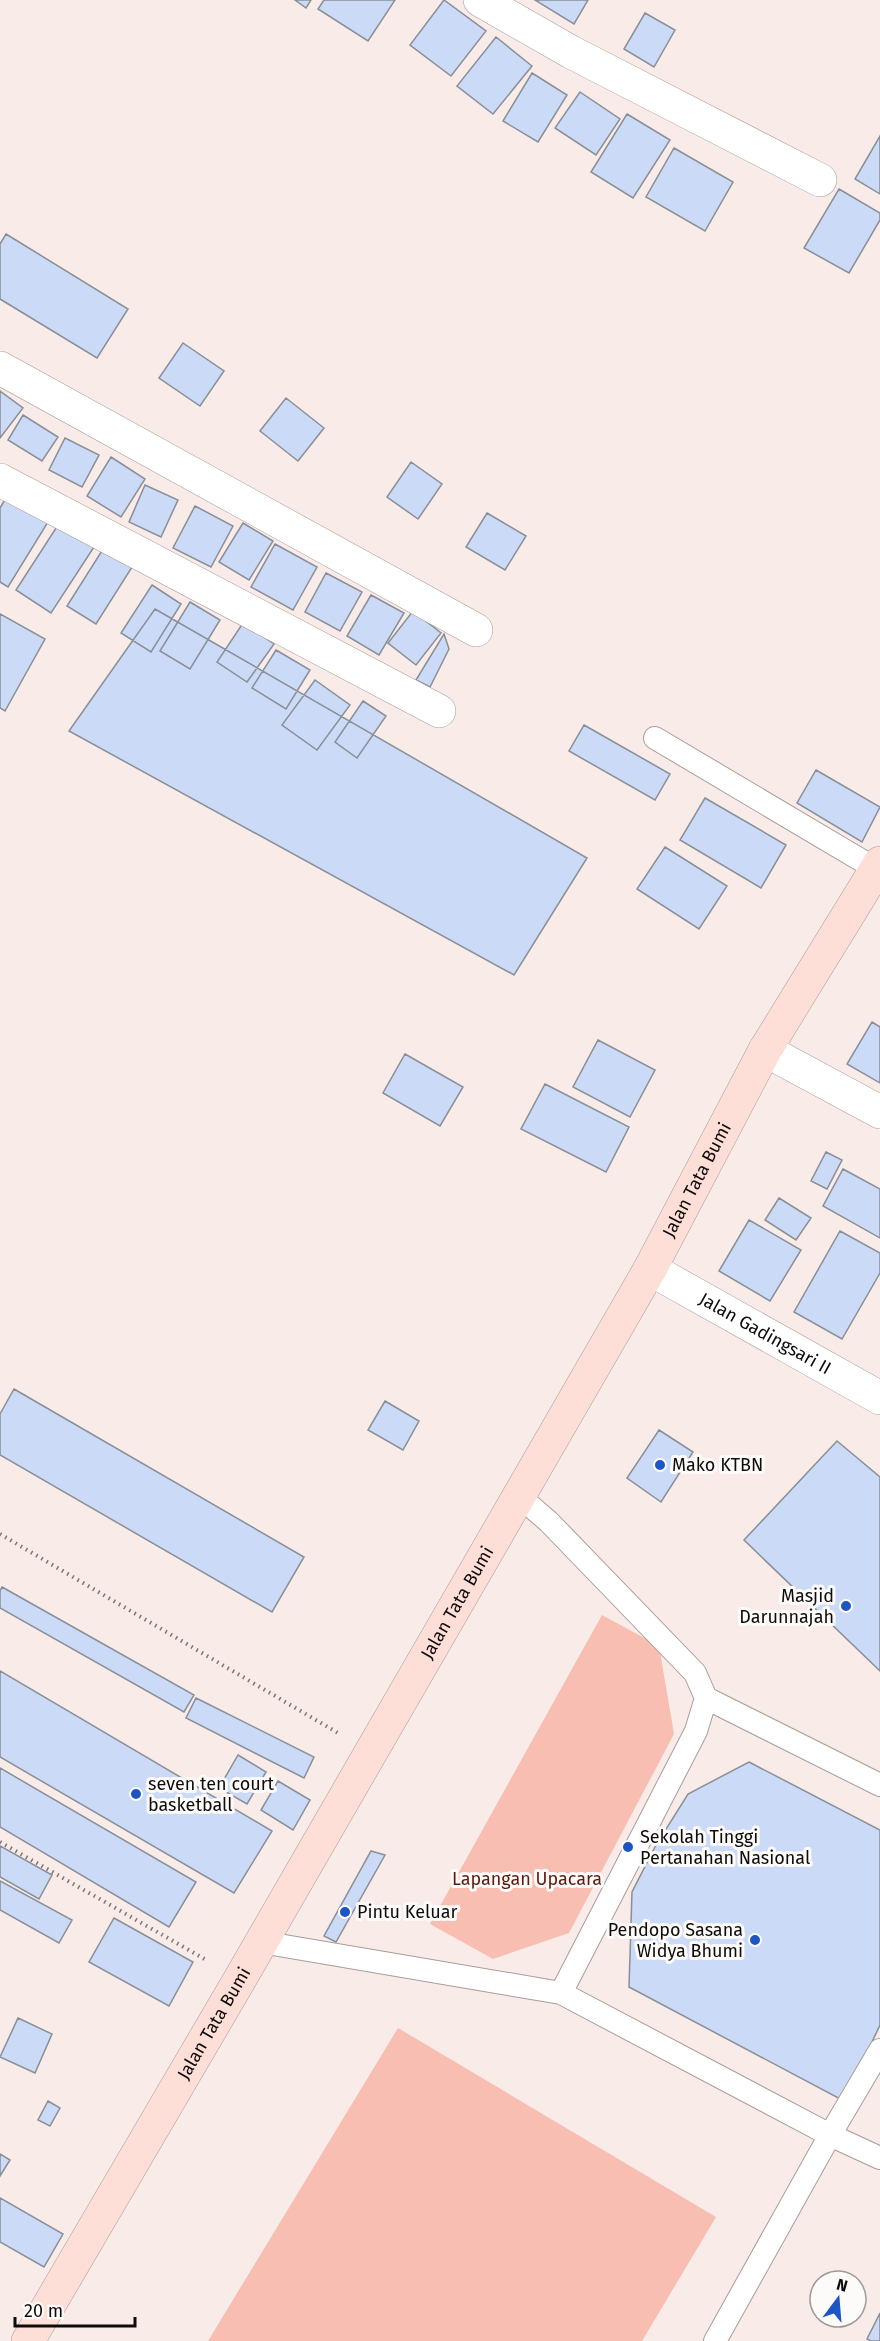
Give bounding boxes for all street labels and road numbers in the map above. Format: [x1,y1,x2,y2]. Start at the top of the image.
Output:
street label: Jalan Tata Bumi [658,1119,736,1241]
street label: Jalan Gadingsari II [695,1288,835,1379]
street label: Jalan Tata Bumi [416,1542,498,1663]
street label: Jalan Tata Bumi [172,1963,255,2084]

